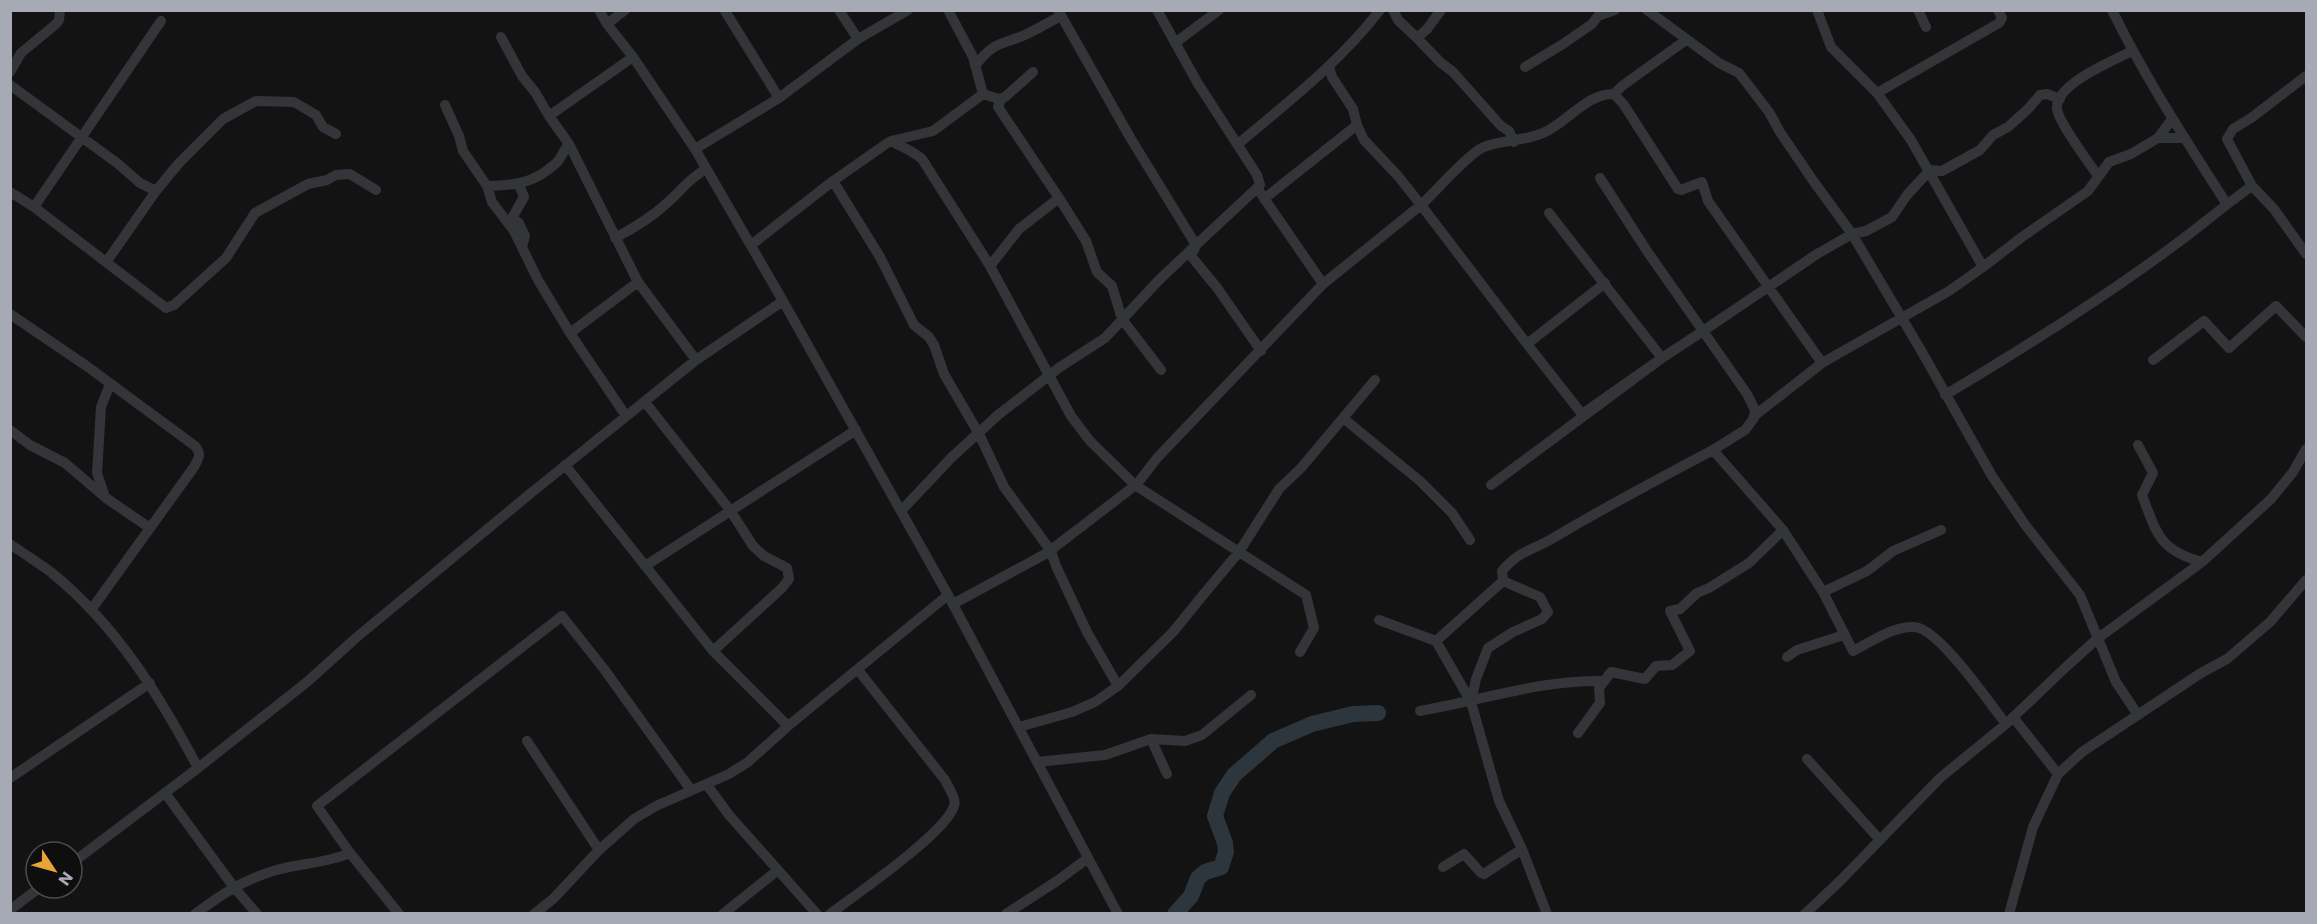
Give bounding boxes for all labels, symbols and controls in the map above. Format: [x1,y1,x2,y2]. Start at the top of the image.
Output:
north arrow [24,840,84,900]
text: N [53,867,79,890]

